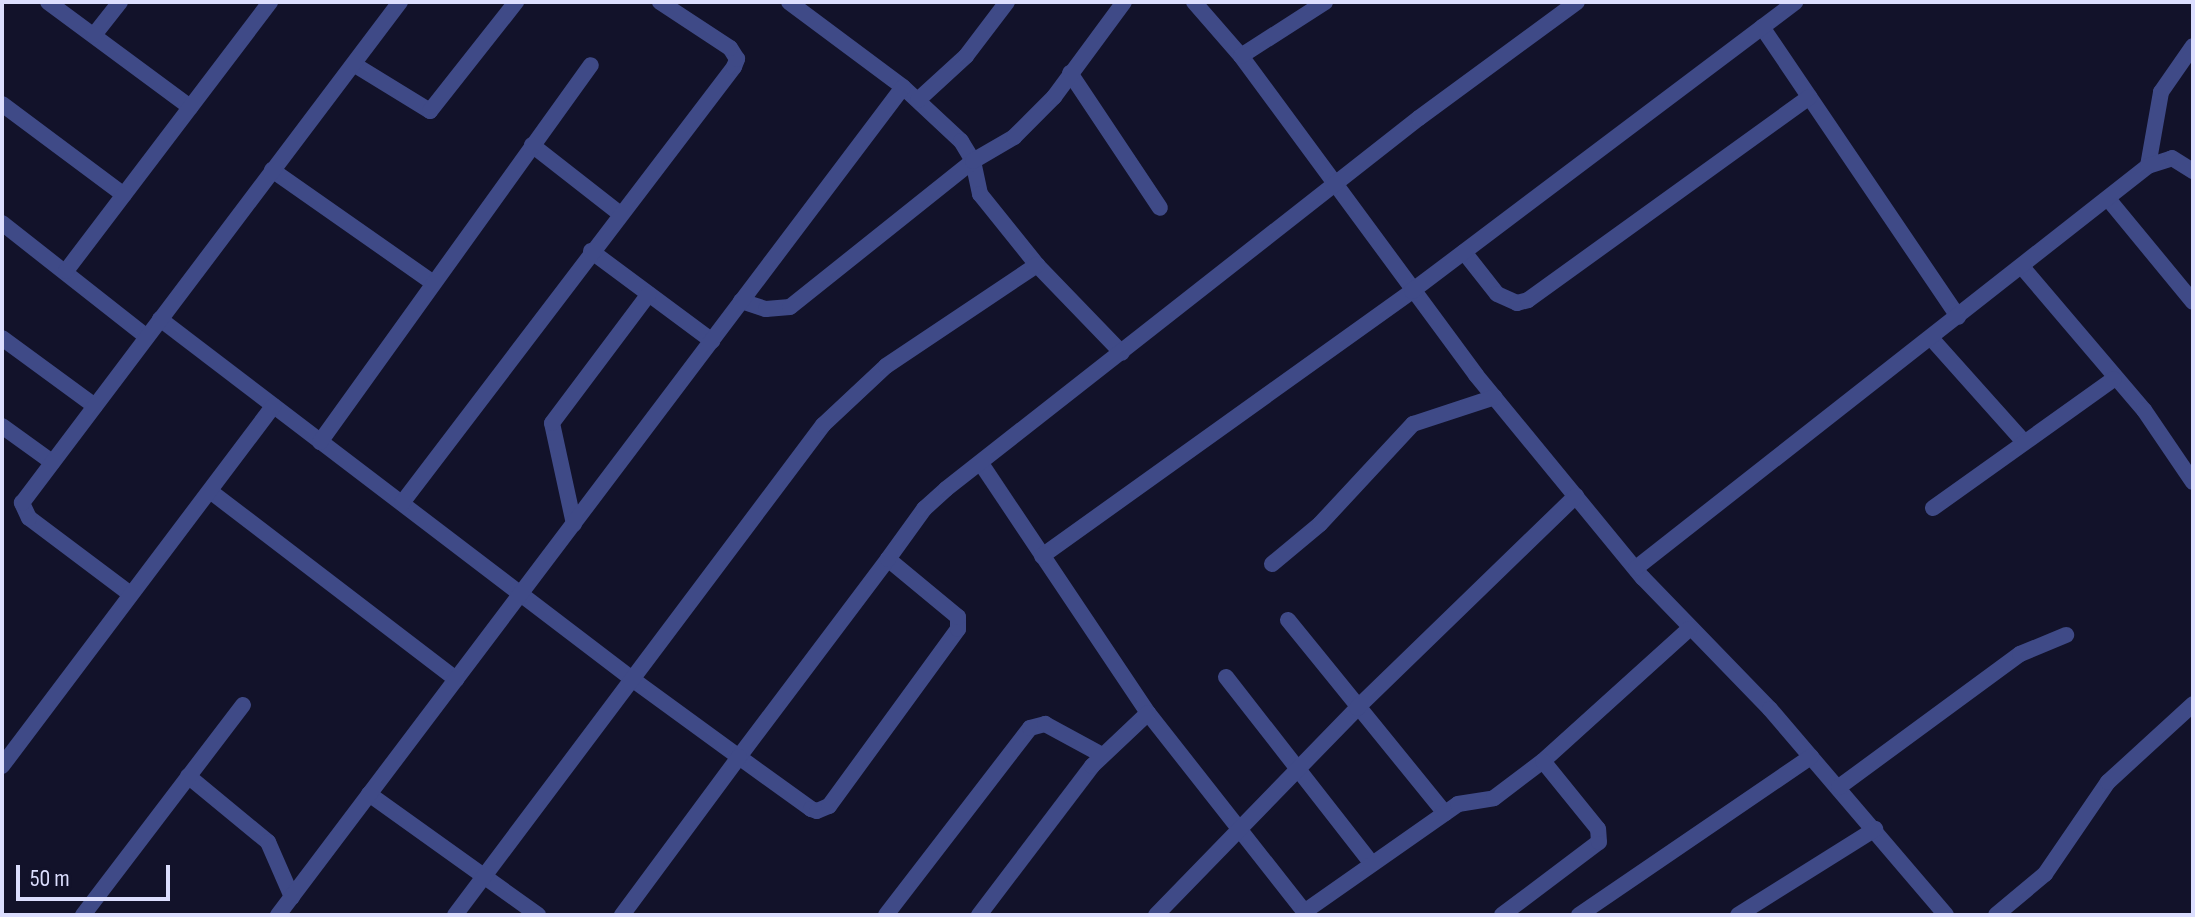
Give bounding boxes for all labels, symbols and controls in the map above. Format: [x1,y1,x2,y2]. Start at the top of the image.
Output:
scale bar [20,849,174,899]
text: 50 m [30,864,70,893]

